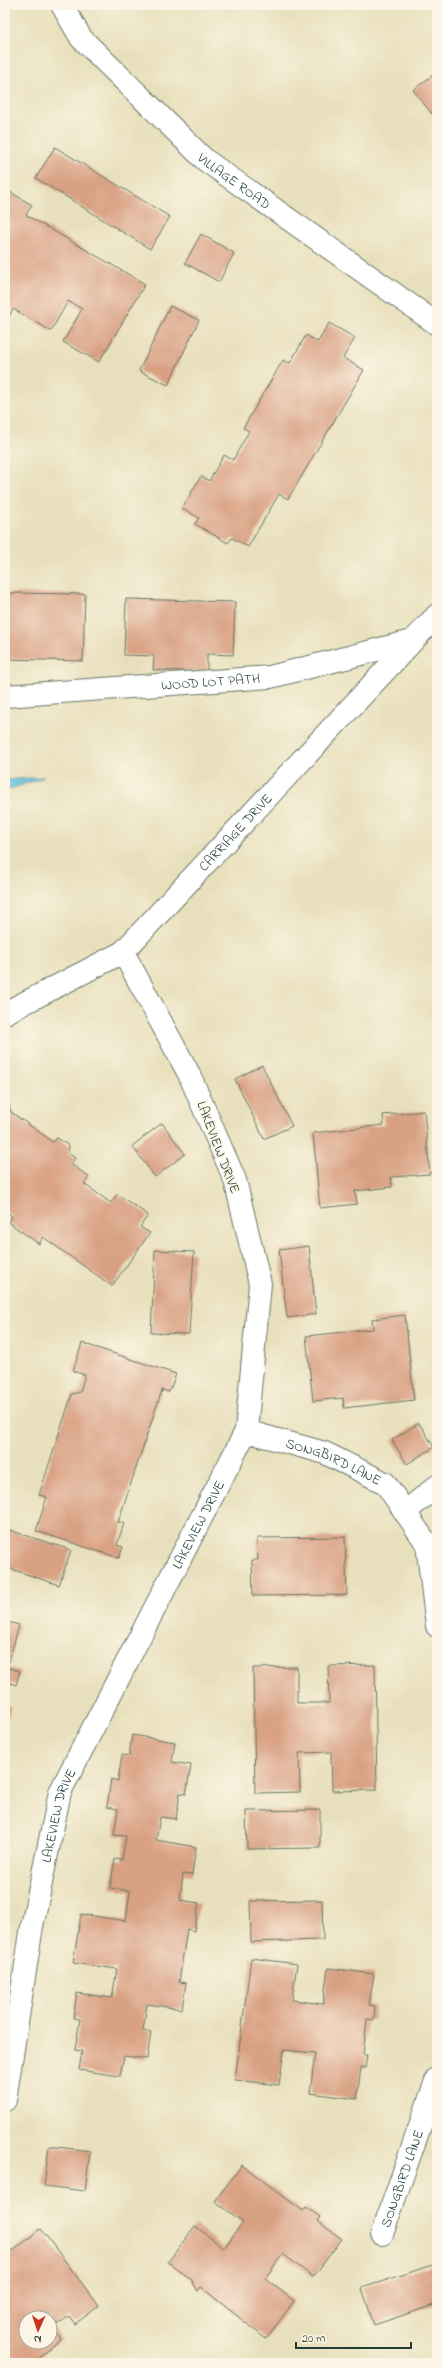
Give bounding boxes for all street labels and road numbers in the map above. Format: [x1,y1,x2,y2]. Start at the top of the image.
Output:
street label: VILLAGE ROAD [191,148,275,215]
street label: WOOD LOT PATH [160,669,261,697]
street label: CARRIAGE DRIVE [194,789,278,877]
street label: LAKEVIEW DRIVE [190,1098,245,1197]
street label: SONGBIRD LANE [283,1434,385,1492]
street label: LAKEVIEW DRIVE [168,1477,231,1573]
street label: LAKEVIEW DRIVE [37,1765,82,1865]
street label: SONGBIRD LANE [376,2127,430,2231]

